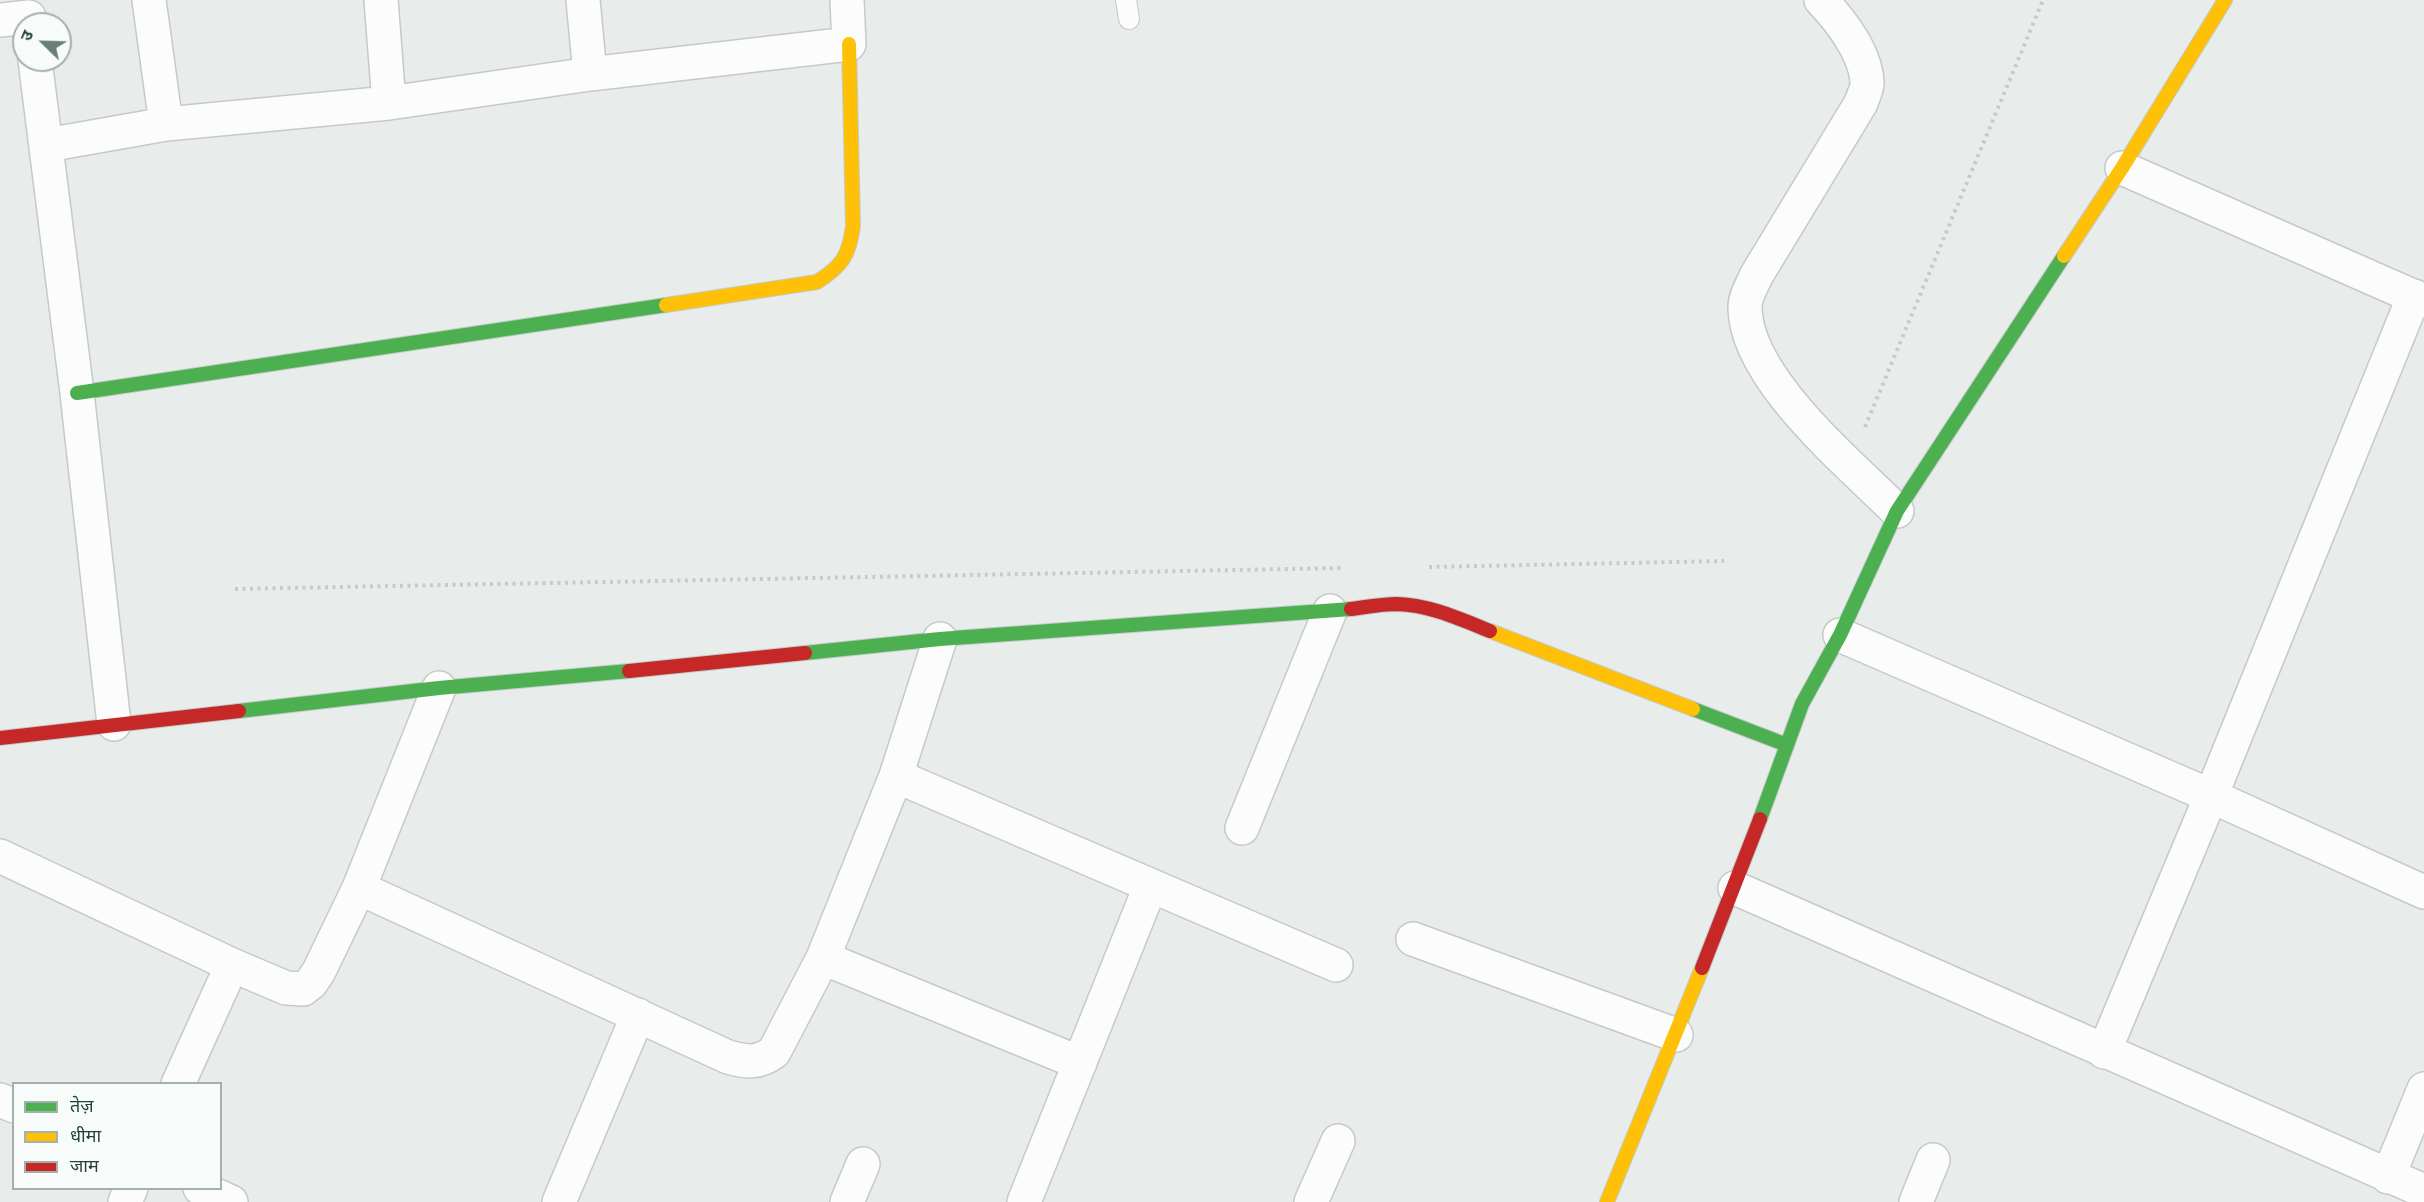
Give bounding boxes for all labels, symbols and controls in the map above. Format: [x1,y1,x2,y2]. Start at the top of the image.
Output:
north arrow [12,12,72,72]
text: उ [16,28,37,44]
legend [12,1082,222,1190]
text: तेज़ [70,1095,94,1117]
text: धीमा [70,1125,101,1147]
text: जाम [70,1155,99,1177]

